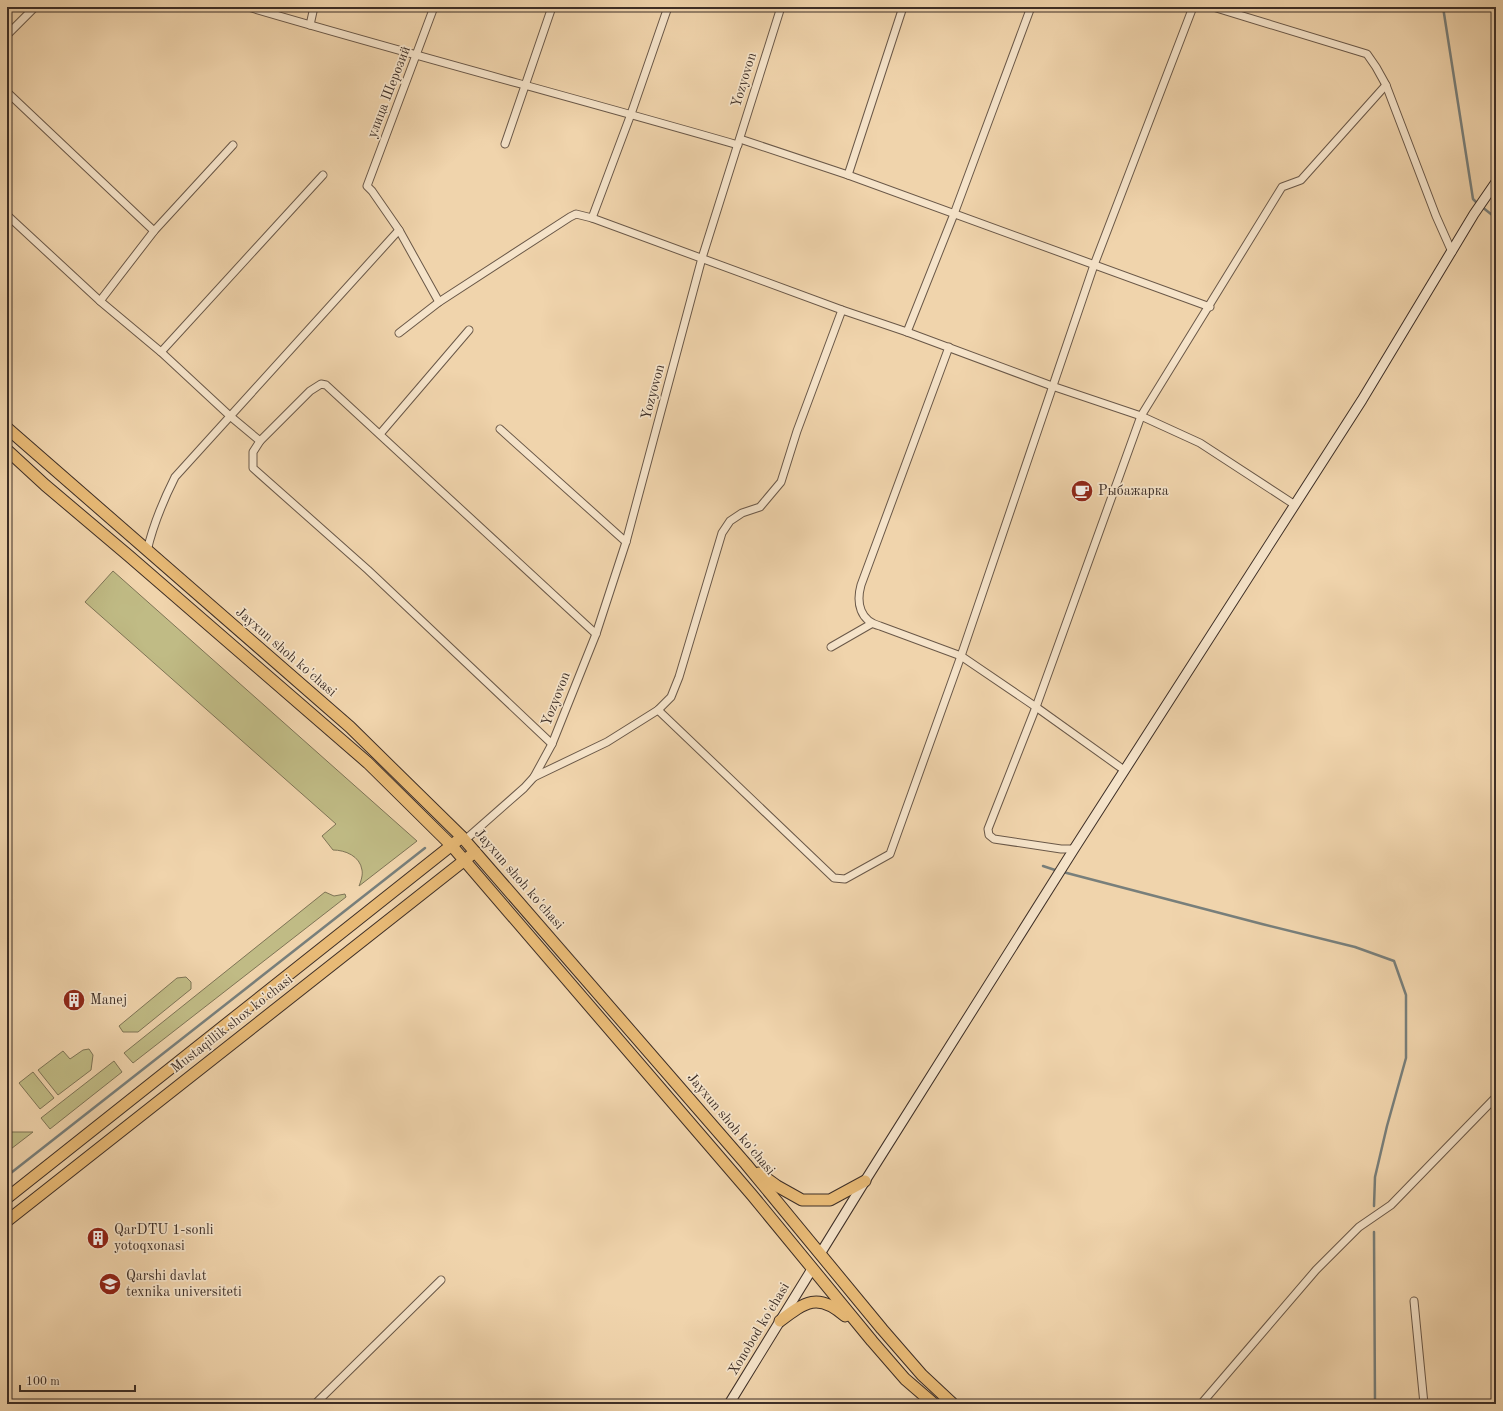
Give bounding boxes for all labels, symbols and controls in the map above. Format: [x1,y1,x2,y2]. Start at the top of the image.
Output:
street label: улица Шерозий [365,44,413,140]
street label: Yozyovon [729,50,759,109]
street label: Yozyovon [639,362,667,421]
cafe icon: Рыбажарка [1069,478,1095,504]
place label: Рыбажарка [1098,484,1169,498]
street label: Jayxun shoh ko'chasi [233,605,339,699]
street label: Yozyovon [539,670,573,728]
street label: Jayxun shoh ko'chasi [472,826,566,932]
street label: Mustaqillik shox ko'chasi [169,972,296,1076]
building icon: Manej [61,987,87,1013]
place label: Manej [90,993,127,1007]
street label: Jayxun shoh ko'chasi [684,1070,778,1178]
place label: QarDTU 1-sonli yotoqxonasi [114,1223,214,1253]
building icon: QarDTU 1-sonli yotoqxonasi [85,1225,111,1251]
place label: Qarshi davlat texnika universiteti [126,1269,242,1299]
school or university icon: Qarshi davlat texnika universiteti [97,1271,123,1297]
street label: Xonobod ko'chasi [726,1280,792,1378]
scale bar [20,1367,135,1393]
text: 100 m [26,1376,60,1388]

